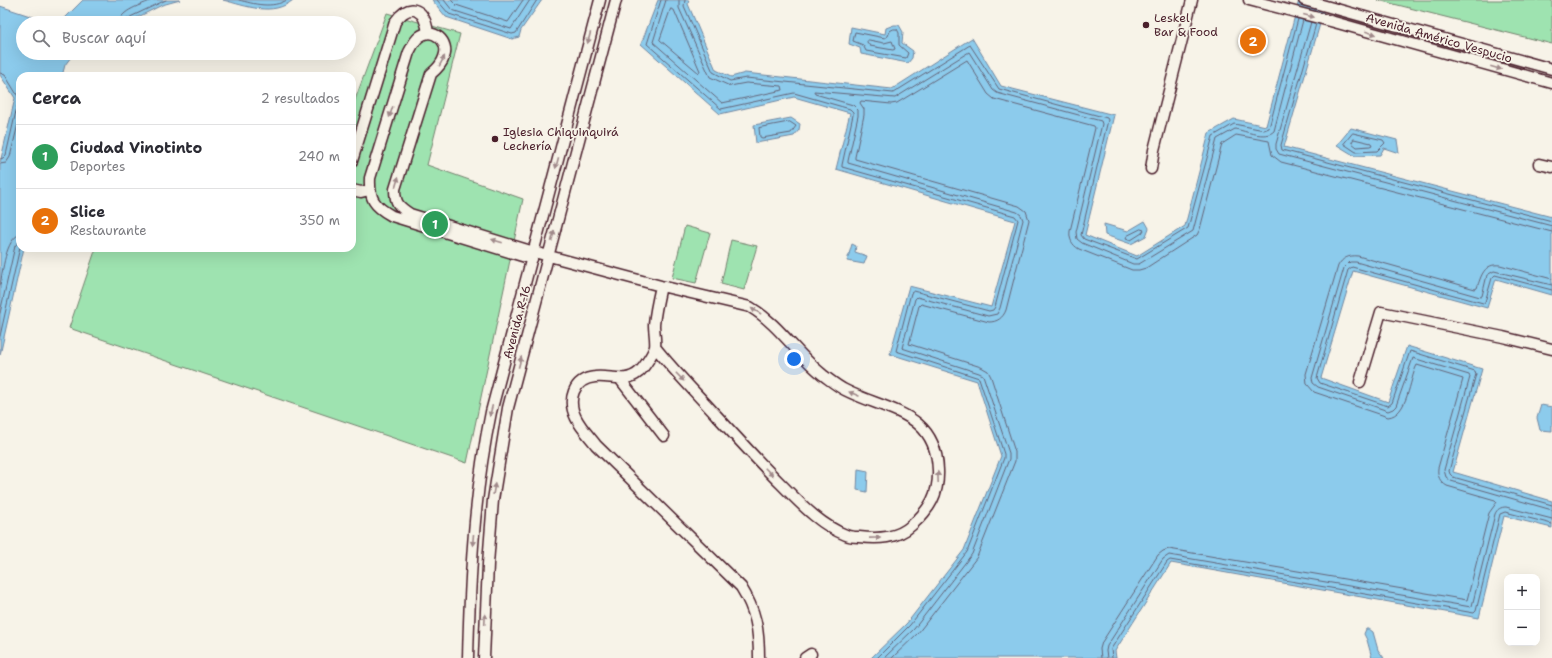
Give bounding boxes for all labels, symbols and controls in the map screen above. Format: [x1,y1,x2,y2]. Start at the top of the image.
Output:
street label: Avenida Américo Vespucio [1364,9,1514,67]
place label: Leskel Bar & Food [1154,10,1218,40]
one-way arrow [1303,13,1315,19]
search box [16,16,356,60]
marker: Leskel Bar & Food [1141,20,1151,30]
pin: 2 [1240,26,1266,56]
icon: search [30,27,52,49]
text: Buscar aquí [62,28,146,48]
one-way arrow [1365,30,1377,36]
one-way arrow [586,31,592,44]
one-way arrow [438,55,445,67]
one-way arrow [1491,65,1503,71]
text: Cerca [32,87,81,109]
text: 2 resultados [261,90,340,107]
one-way arrow [388,106,394,118]
place label: Iglesia Chiquinquirá Lechería [503,124,619,154]
marker: Iglesia Chiquinquirá Lechería [490,134,500,144]
text: Ciudad Vinotinto [70,138,202,158]
text: 1 [42,148,48,165]
text: 240 m [298,148,340,165]
one-way arrow [553,157,559,170]
text: Deportes [70,158,125,175]
one-way arrow [394,176,400,188]
text: Slice [70,202,105,222]
pin: 1 [422,209,448,239]
text: 2 [40,212,50,229]
text: 350 m [299,212,340,229]
text: Restaurante [70,222,147,239]
one-way arrow [550,230,556,242]
one-way arrow [491,237,503,243]
street label: Avenida R-16 [499,283,535,361]
one-way arrow [750,307,762,314]
your location [784,349,804,369]
one-way arrow [517,356,523,368]
one-way arrow [675,372,684,381]
one-way arrow [848,391,860,397]
one-way arrow [488,405,494,417]
one-way arrow [764,467,774,477]
one-way arrow [935,470,941,483]
one-way arrow [491,483,497,495]
one-way arrow [470,534,477,546]
one-way arrow [869,535,882,541]
map controls [1504,574,1540,646]
button: + [1504,574,1540,610]
button: − [1504,610,1540,646]
one-way arrow [482,612,488,625]

